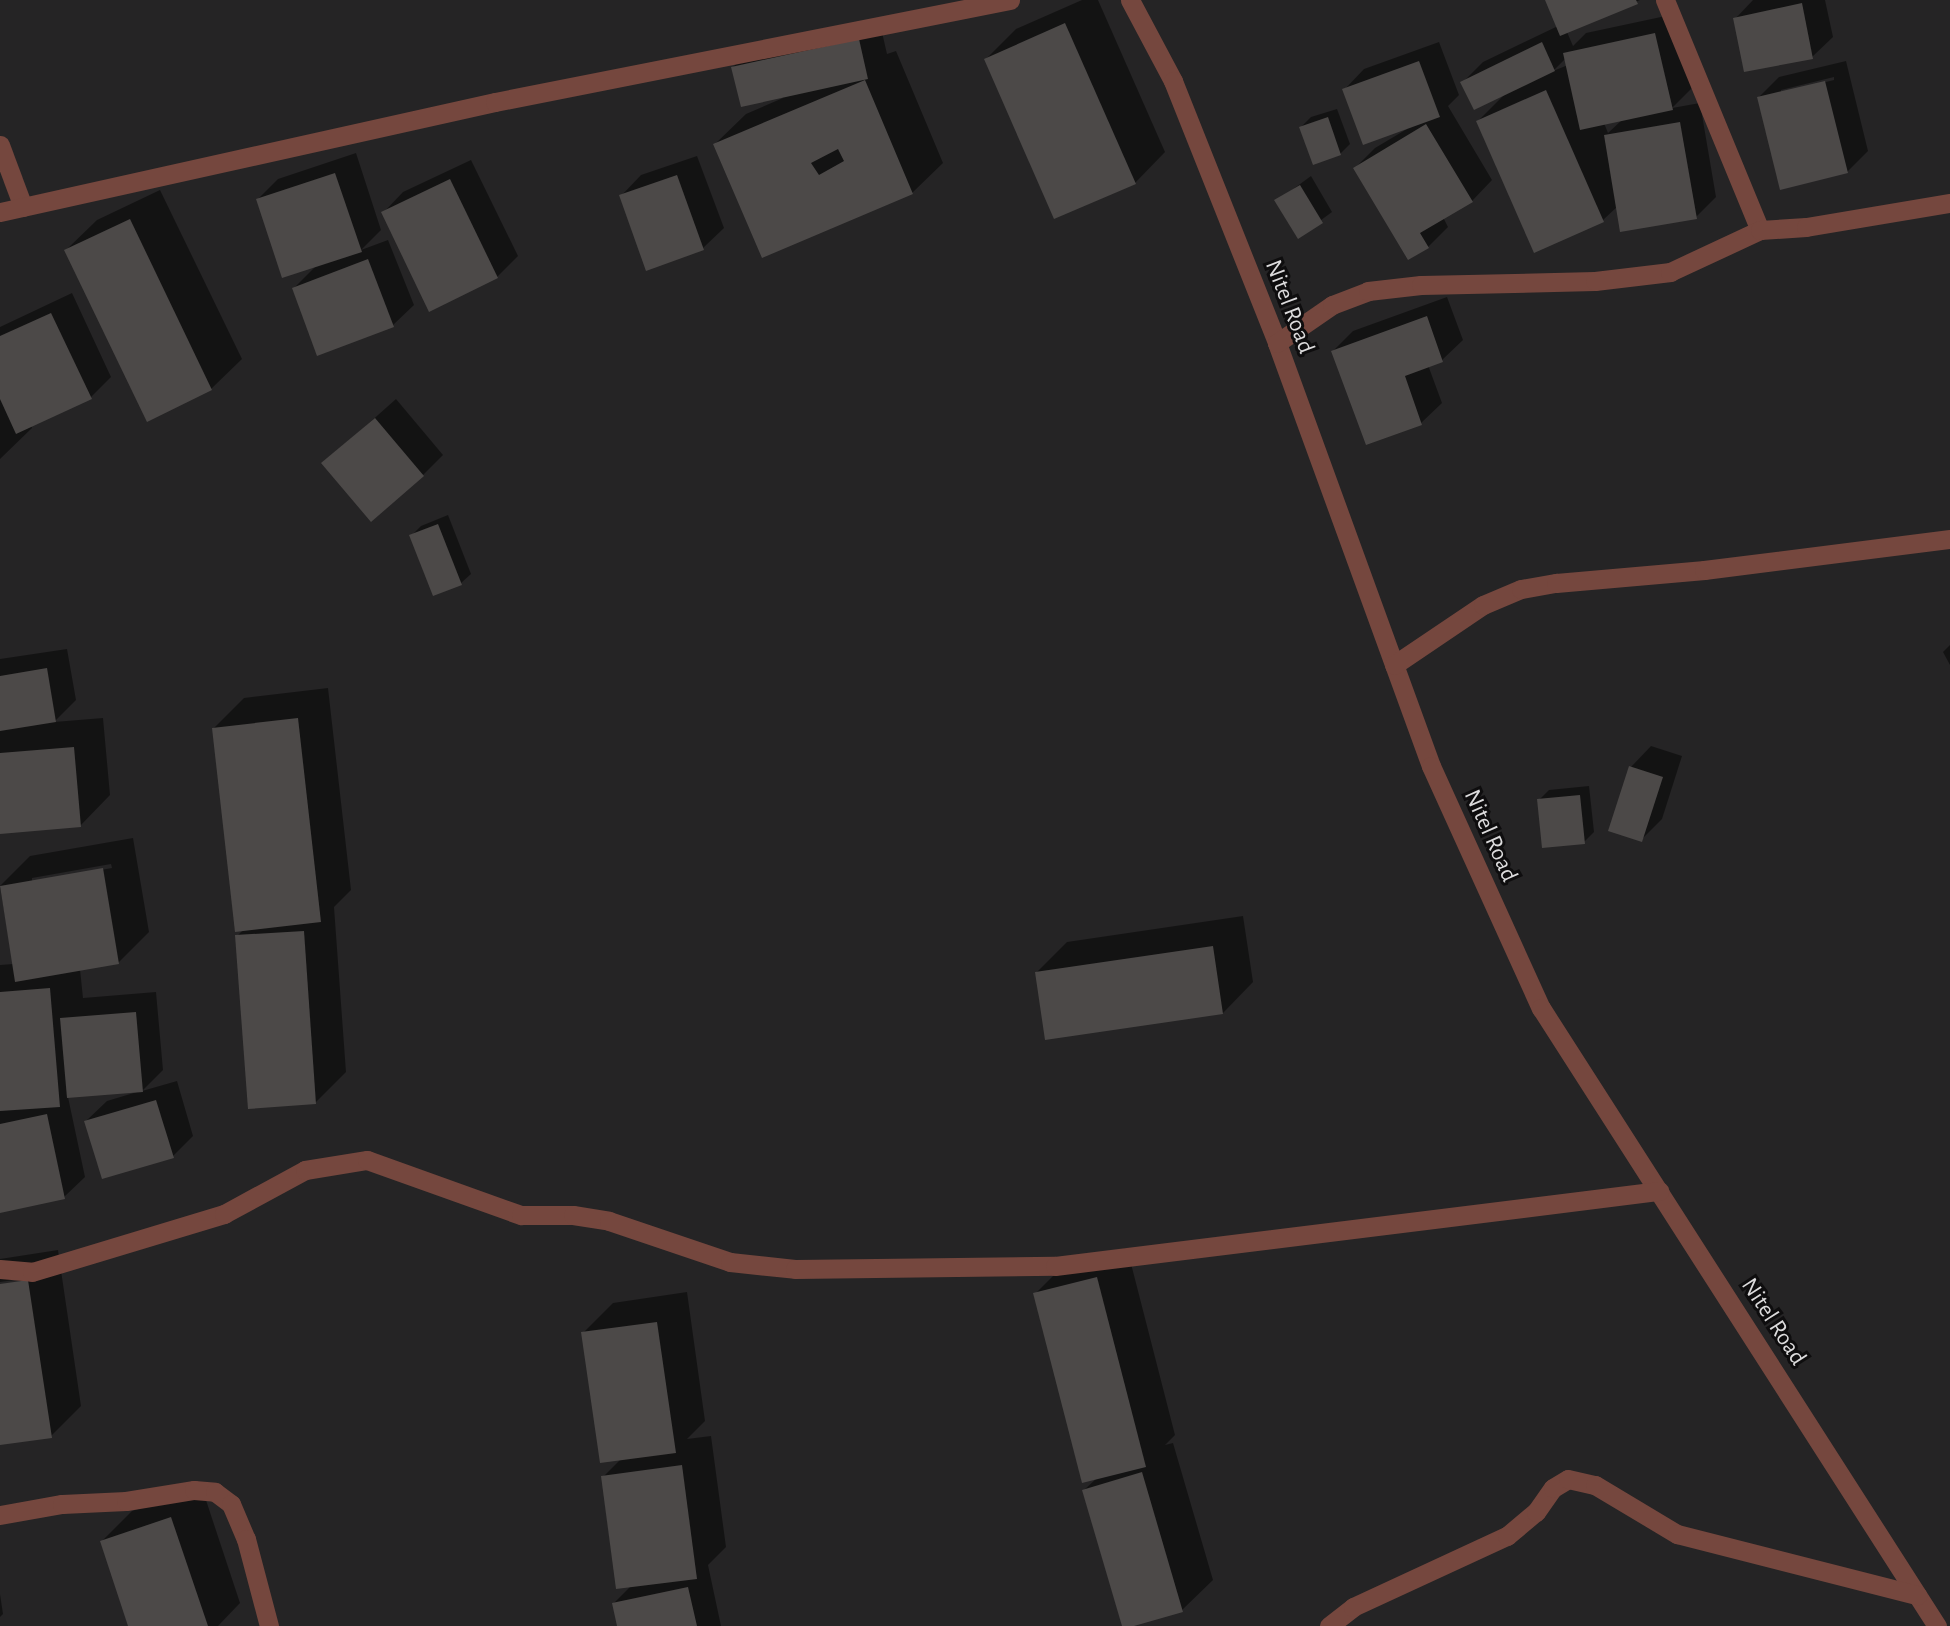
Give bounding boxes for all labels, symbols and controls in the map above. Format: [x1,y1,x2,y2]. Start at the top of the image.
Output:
street label: Nitel Road [1258,256,1320,358]
street label: Nitel Road [1457,785,1523,887]
street label: Nitel Road [1734,1273,1812,1371]

